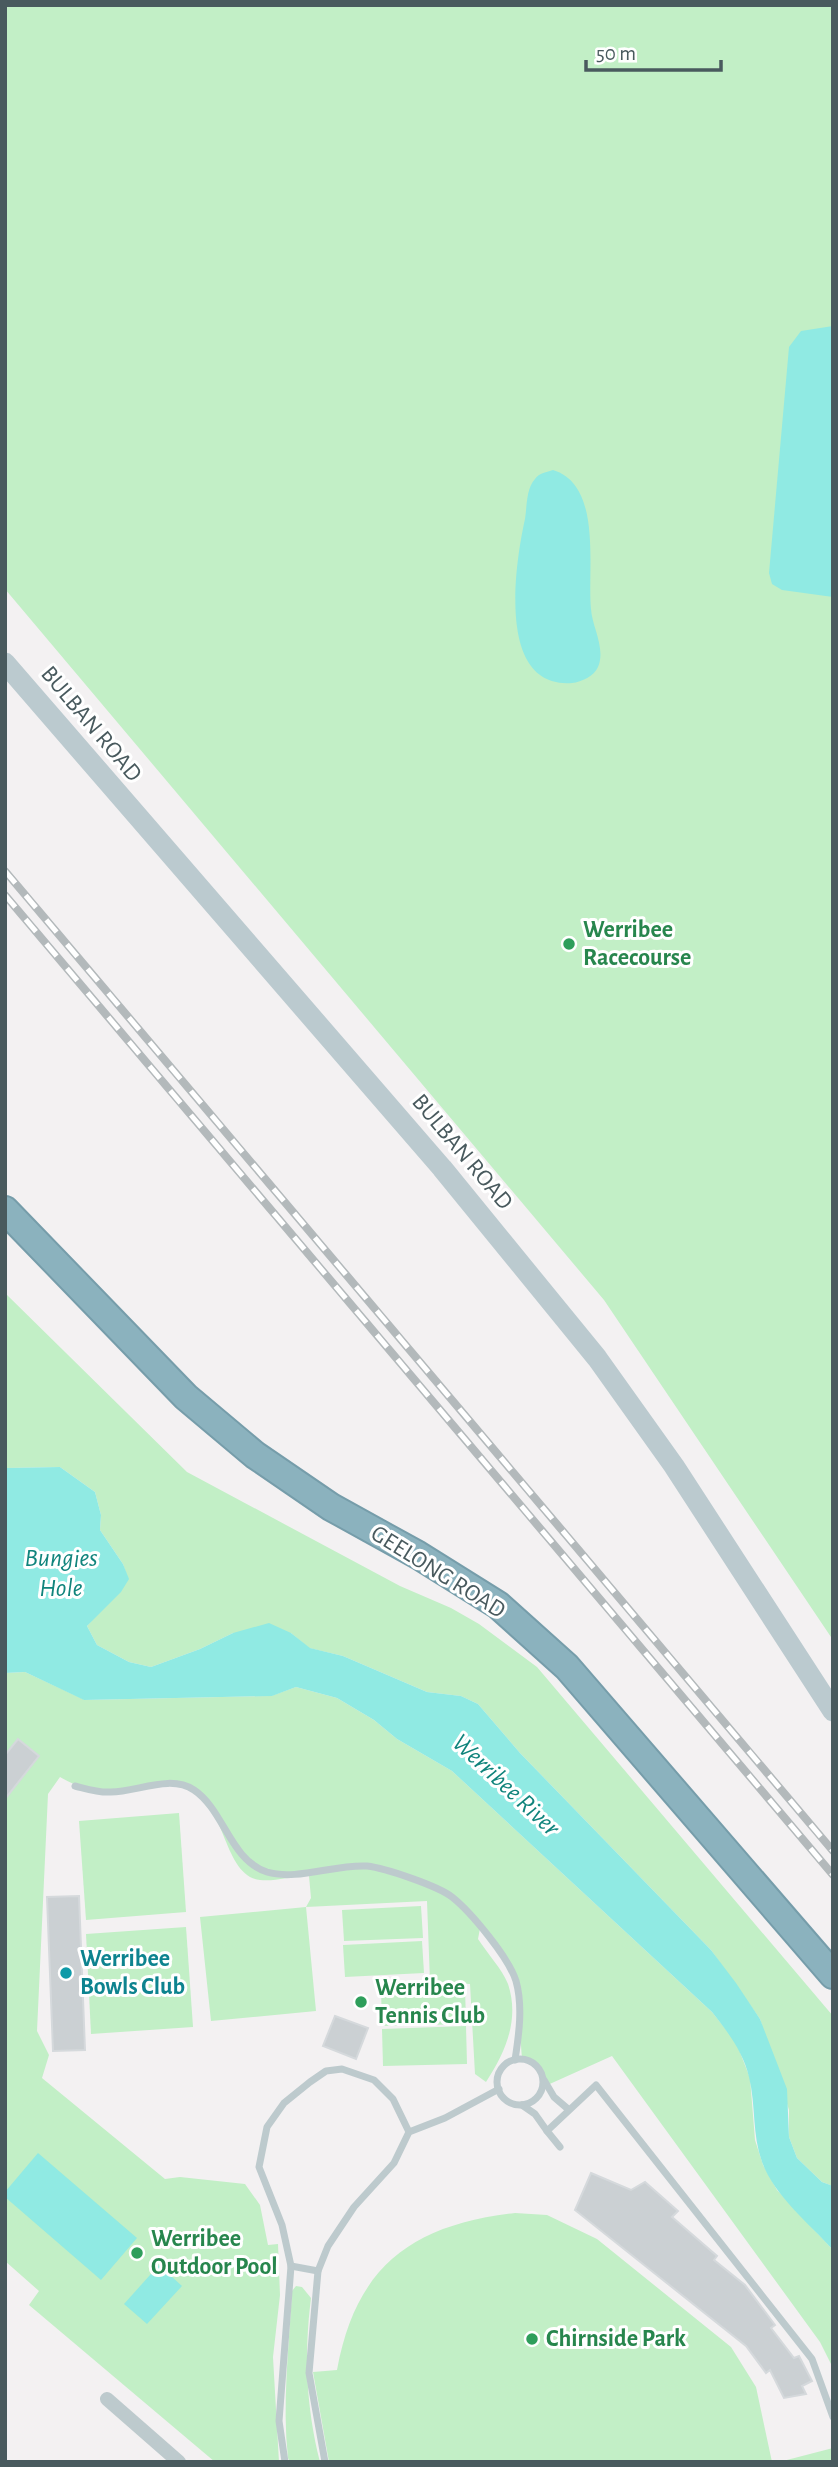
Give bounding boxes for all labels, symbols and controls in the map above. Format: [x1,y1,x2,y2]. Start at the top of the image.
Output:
scale bar [586,28,721,72]
text: 50 m [596,43,636,64]
street label: BULBAN ROAD [36,662,146,786]
place label: Werribee Racecourse [583,918,691,970]
marker: Werribee Racecourse [561,936,577,952]
street label: BULBAN ROAD [407,1090,517,1214]
street label: GEELONG ROAD [367,1521,509,1623]
water label: Bungies Hole [25,1545,97,1601]
water label: Werribee River [447,1729,566,1842]
place label: Werribee Bowls Club [80,1947,185,1999]
marker: Werribee Bowls Club [58,1965,74,1981]
place label: Werribee Tennis Club [375,1976,485,2028]
marker: Werribee Tennis Club [353,1994,369,2010]
place label: Werribee Outdoor Pool [151,2227,278,2279]
marker: Werribee Outdoor Pool [129,2245,145,2261]
place label: Chirnside Park [546,2327,686,2351]
marker: Chirnside Park [524,2331,540,2347]

